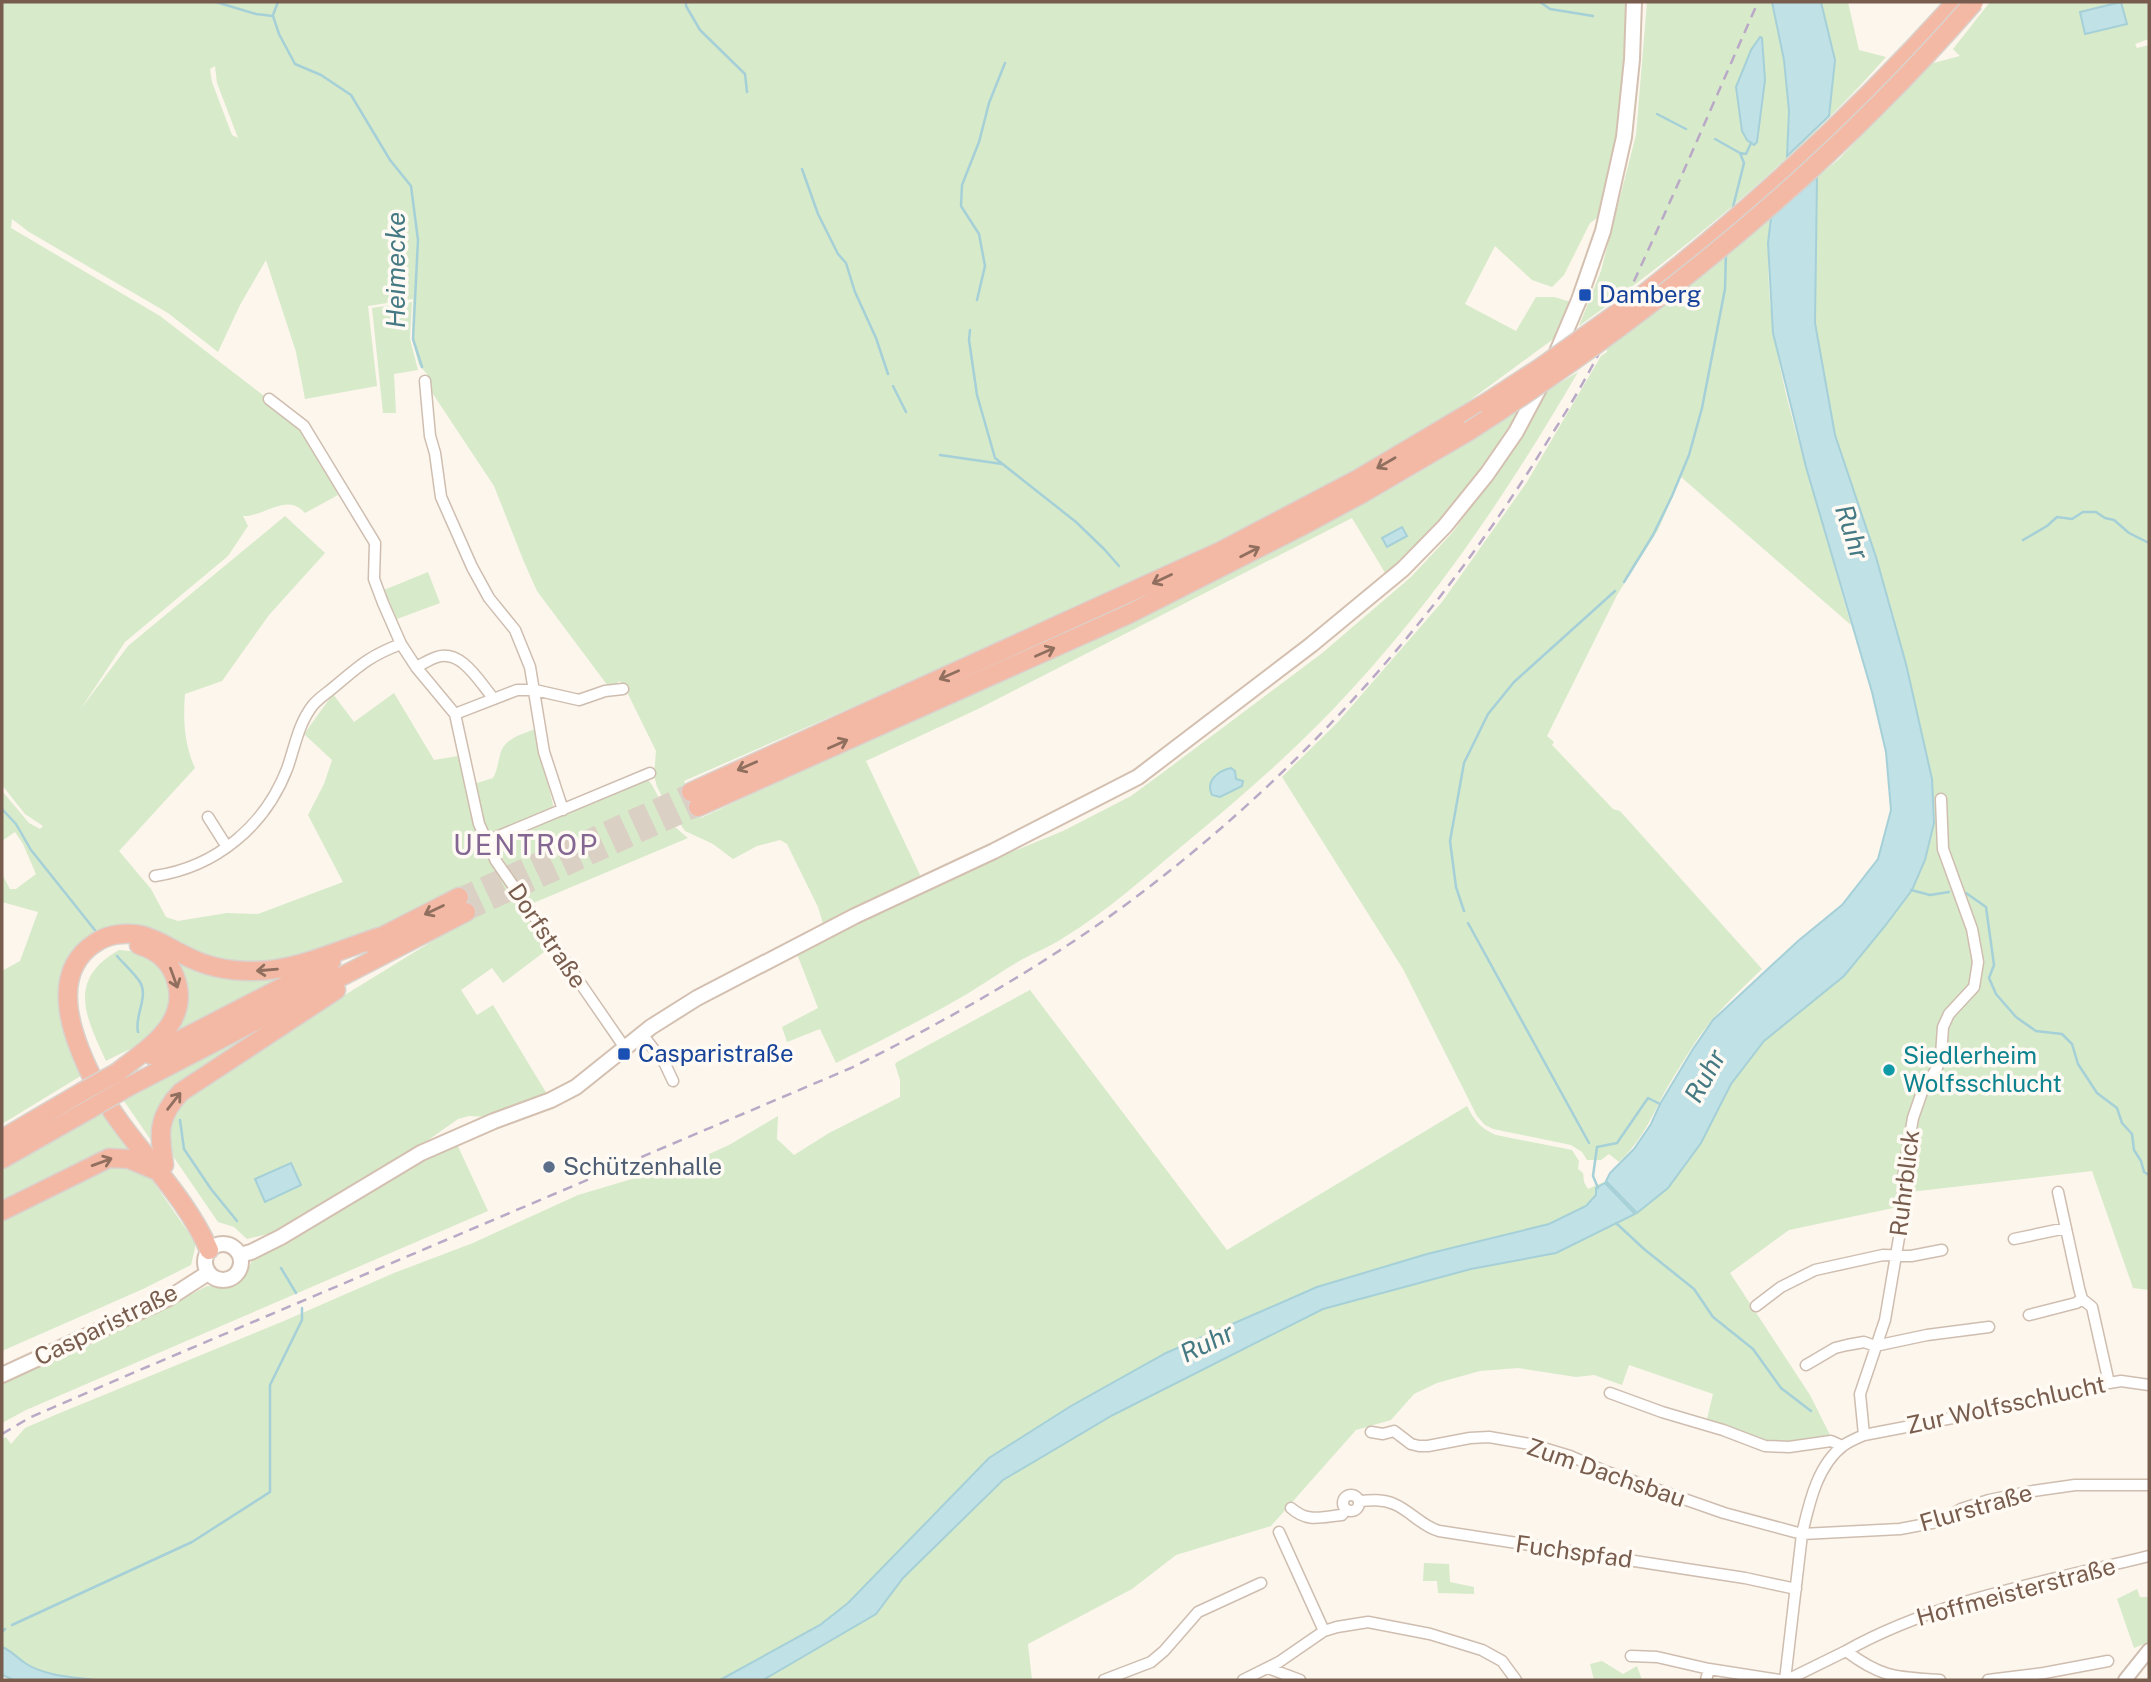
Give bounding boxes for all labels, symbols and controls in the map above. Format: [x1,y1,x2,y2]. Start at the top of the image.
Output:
water label: Heimecke [380,212,411,328]
place label: Damberg [1599,280,1702,308]
marker: Damberg [1577,287,1593,303]
one-way arrow [1376,456,1396,470]
water label: Ruhr [1829,500,1876,563]
one-way arrow [1239,545,1260,559]
one-way arrow [1152,572,1173,586]
one-way arrow [1034,645,1055,658]
one-way arrow [939,669,960,682]
one-way arrow [826,737,848,750]
one-way arrow [737,760,758,773]
district label: UENTROP [453,828,599,861]
street label: Dorfstraße [503,878,593,993]
one-way arrow [424,904,445,917]
one-way arrow [256,964,279,977]
one-way arrow [169,967,182,989]
place label: Casparistraße [638,1039,794,1067]
place label: Siedlerheim Wolfsschlucht [1903,1041,2062,1097]
water label: Ruhr [1677,1044,1732,1108]
marker: Casparistraße [616,1046,632,1062]
marker: Siedlerheim Wolfsschlucht [1881,1062,1897,1078]
one-way arrow [166,1092,181,1111]
street label: Ruhrblick [1884,1128,1924,1238]
place label: Schützenhalle [563,1152,722,1180]
one-way arrow [90,1154,112,1167]
marker: Schützenhalle [541,1159,557,1175]
street label: Casparistraße [30,1277,182,1371]
water label: Ruhr [1175,1316,1239,1369]
street label: Zur Wolfsschlucht [1904,1369,2108,1439]
street label: Zum Dachsbau [1523,1432,1689,1512]
street label: Flurstraße [1916,1478,2035,1536]
street label: Fuchspfad [1514,1529,1634,1573]
street label: Hoffmeisterstraße [1913,1551,2118,1631]

